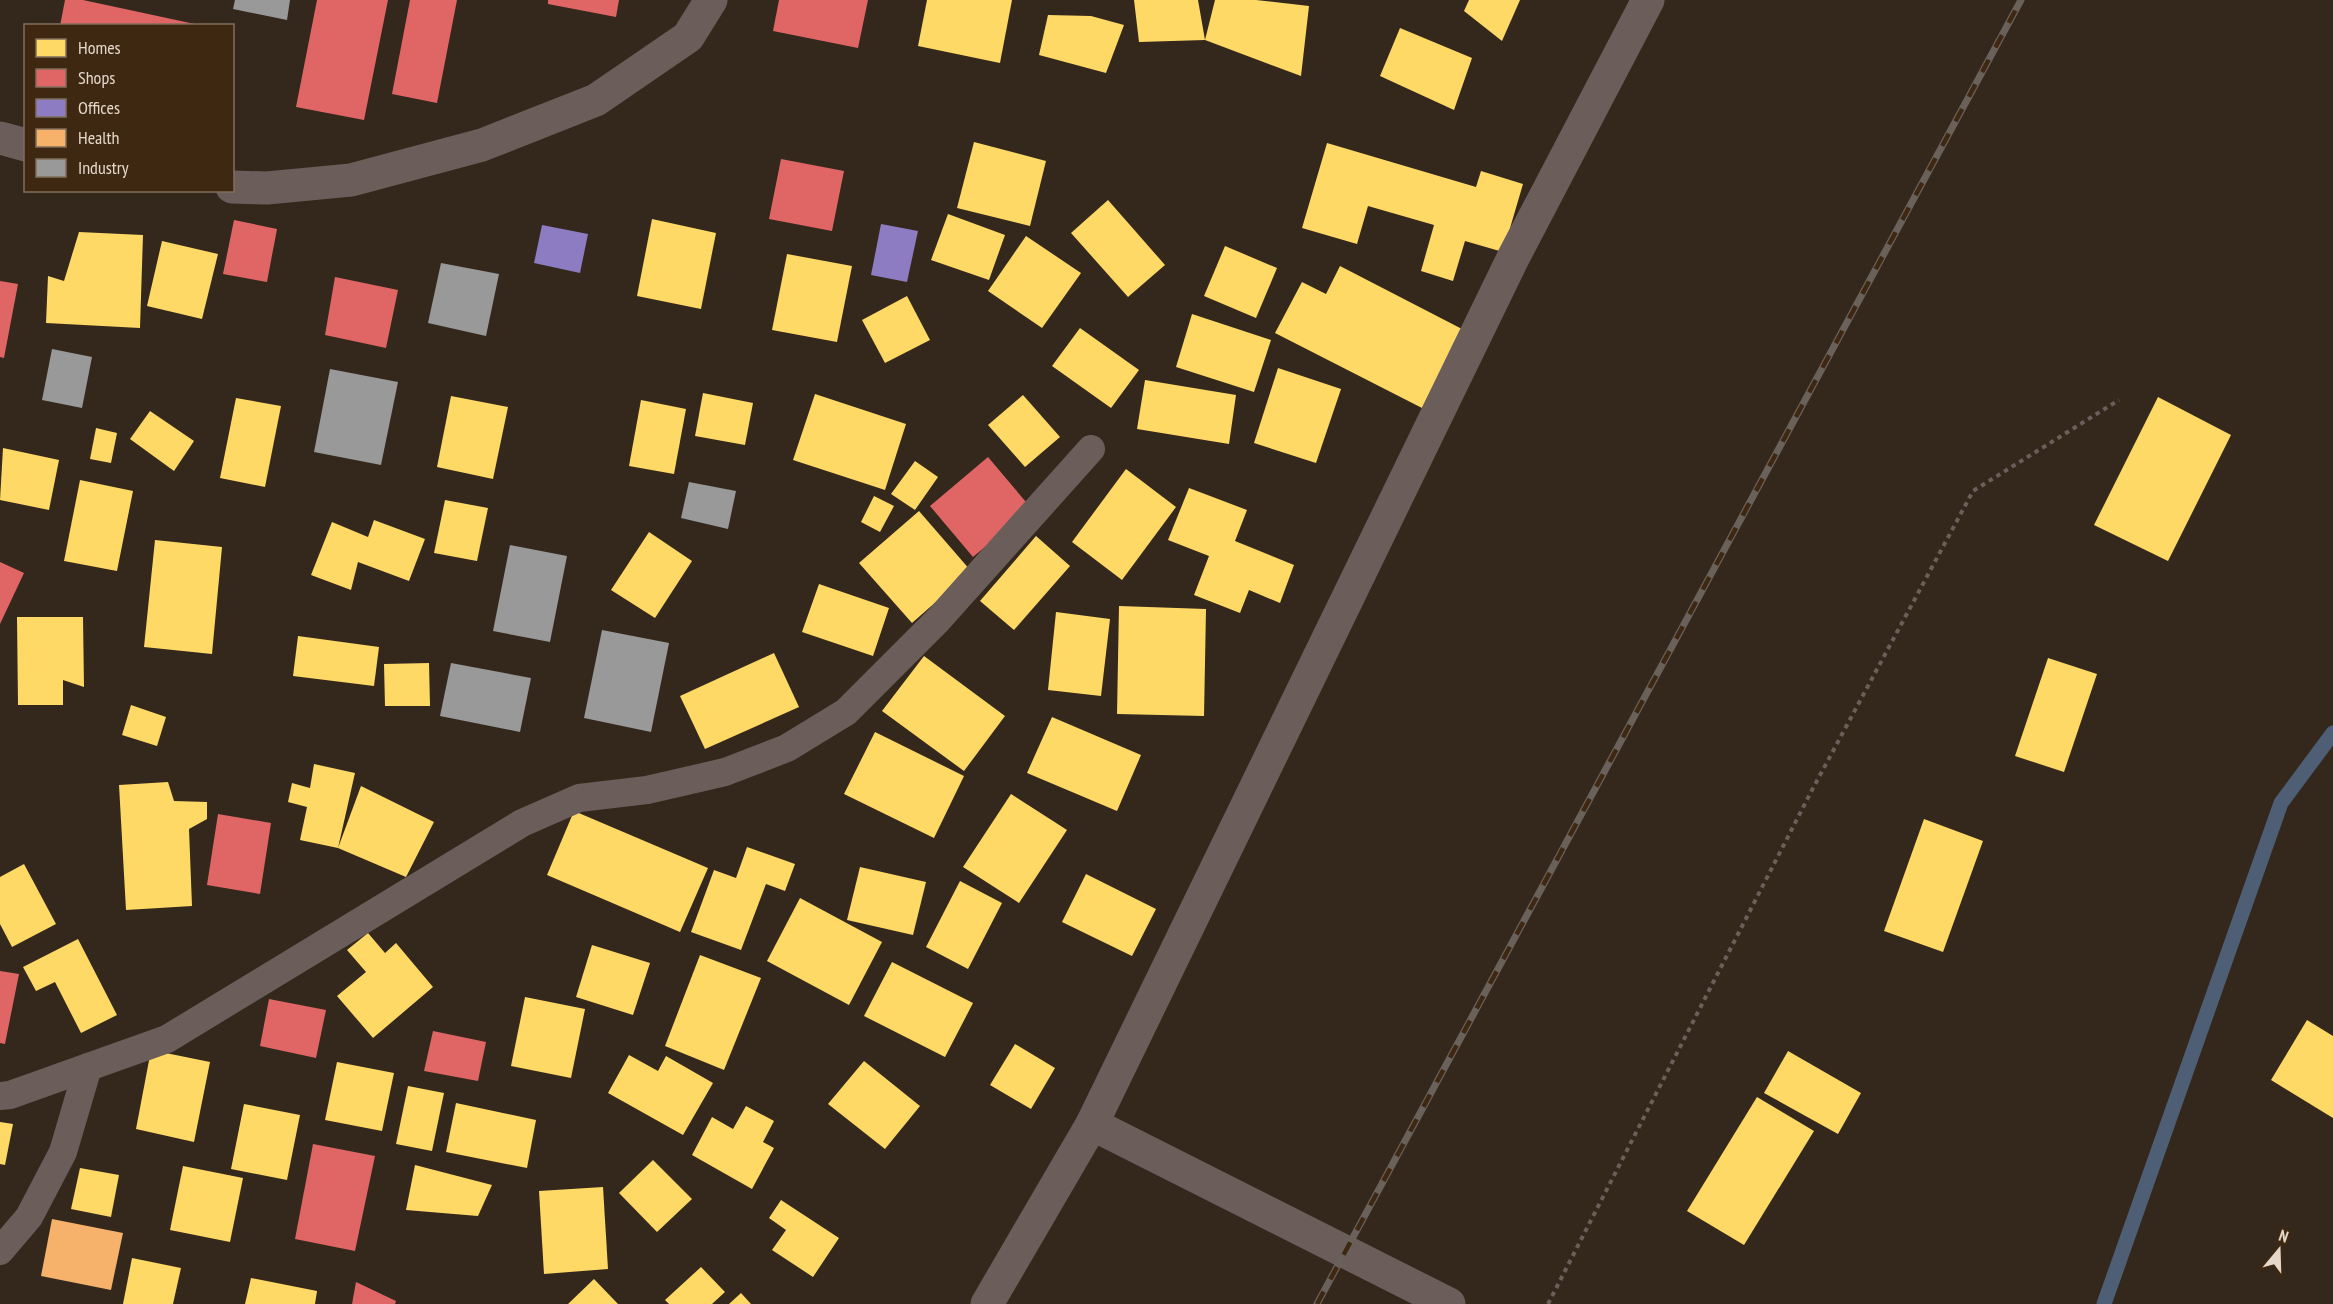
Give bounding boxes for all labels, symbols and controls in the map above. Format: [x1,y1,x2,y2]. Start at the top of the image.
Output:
legend [24,24,234,192]
text: Homes [78,36,121,59]
text: Shops [78,66,115,89]
text: Offices [78,96,120,119]
text: Health [78,126,119,149]
text: Industry [78,156,129,179]
north arrow [2249,1220,2309,1280]
text: N [2277,1225,2291,1247]

